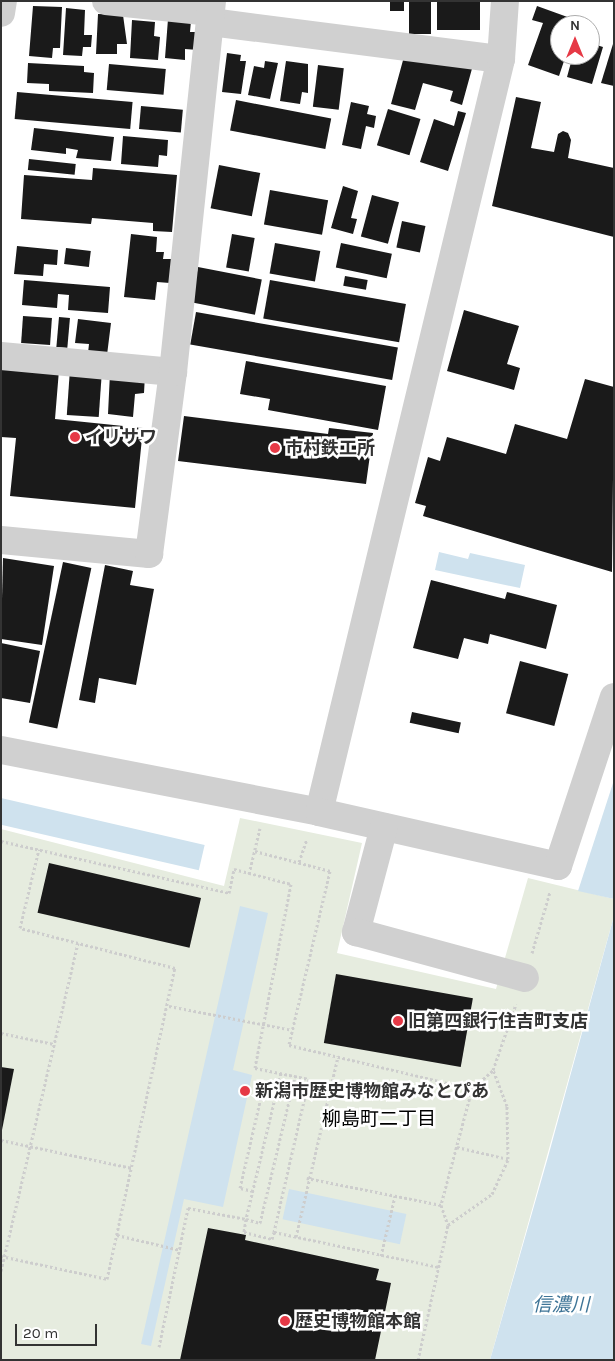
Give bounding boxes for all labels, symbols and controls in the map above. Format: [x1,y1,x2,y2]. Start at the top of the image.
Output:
north arrow [550,15,600,65]
text: N [570,17,580,34]
place label: イリサワ [85,426,157,448]
marker: イリサワ [69,431,81,443]
place label: 市村鉄工所 [285,437,375,459]
marker: 市村鉄工所 [269,442,281,454]
place label: 旧第四銀行住吉町支店 [408,1010,588,1032]
marker: 旧第四銀行住吉町支店 [392,1015,404,1027]
place label: 新潟市歴史博物館みなとぴあ [255,1080,489,1102]
marker: 新潟市歴史博物館みなとぴあ [239,1085,251,1097]
district label: 柳島町二丁目 [322,1109,436,1131]
water label: 信濃川 [533,1295,589,1317]
place label: 歴史博物館本館 [295,1310,421,1332]
scale bar [18,1314,100,1346]
marker: 歴史博物館本館 [279,1315,291,1327]
text: 20 m [23,1324,58,1342]

